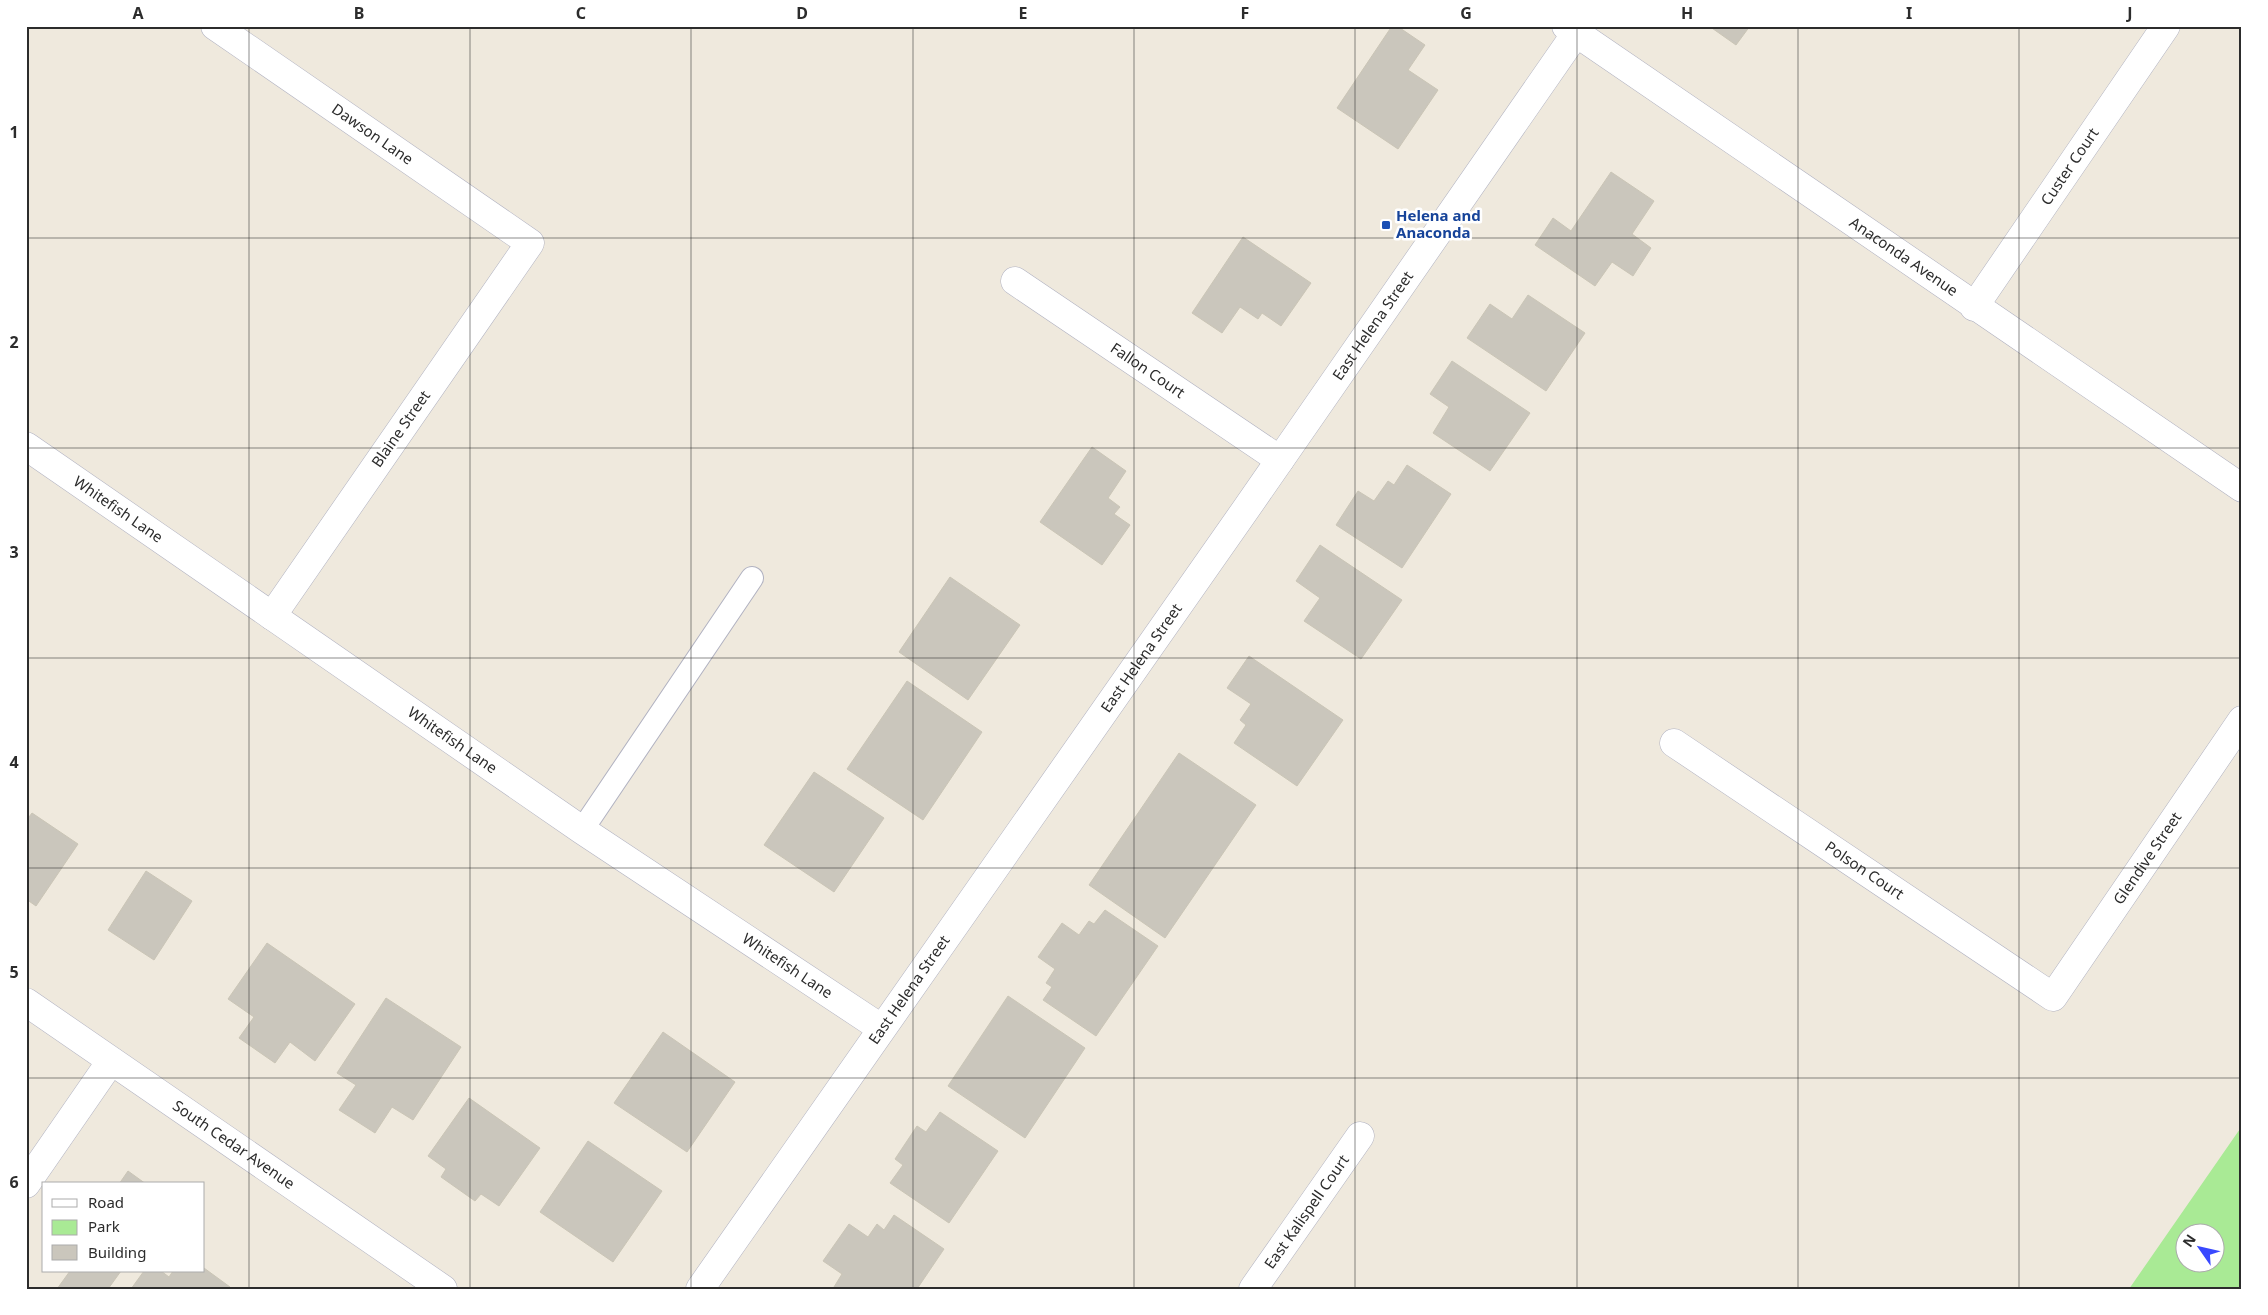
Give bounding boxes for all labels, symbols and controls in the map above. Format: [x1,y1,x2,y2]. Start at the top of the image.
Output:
text: A [132,2,144,24]
text: B [354,2,364,24]
text: C [576,2,586,24]
text: D [796,2,808,24]
text: E [1019,2,1028,24]
text: F [1241,2,1249,24]
text: G [1460,2,1472,24]
text: H [1681,2,1693,24]
text: I [1906,2,1912,24]
text: J [2125,2,2133,24]
street label: Dawson Lane [328,98,418,169]
text: 1 [9,121,19,143]
street label: Custer Court [2036,123,2103,209]
place label: Helena and Anaconda [1396,205,1481,242]
street label: Anaconda Avenue [1846,212,1962,300]
marker: Helena and Anaconda [1380,219,1392,231]
street label: East Helena Street [1327,266,1417,384]
text: 2 [9,331,19,353]
street label: Fallon Court [1107,337,1190,402]
street label: Blaine Street [366,386,434,471]
street label: Whitefish Lane [70,471,167,547]
text: 3 [9,541,19,563]
street label: East Helena Street [1096,599,1186,716]
street label: Whitefish Lane [404,702,501,777]
text: 4 [9,751,19,773]
street label: Glendive Street [2108,807,2186,908]
street label: Polson Court [1821,836,1909,904]
street label: Whitefish Lane [739,928,837,1002]
street label: East Helena Street [863,930,954,1048]
text: 5 [9,961,19,983]
street label: South Cedar Avenue [169,1095,299,1193]
street label: East Kalispell Court [1259,1150,1353,1272]
text: 6 [9,1171,19,1193]
legend [42,1182,205,1272]
text: Road [88,1192,124,1212]
text: Park [88,1216,120,1236]
north arrow [2176,1222,2226,1272]
text: N [2178,1230,2200,1250]
text: Building [88,1242,146,1262]

